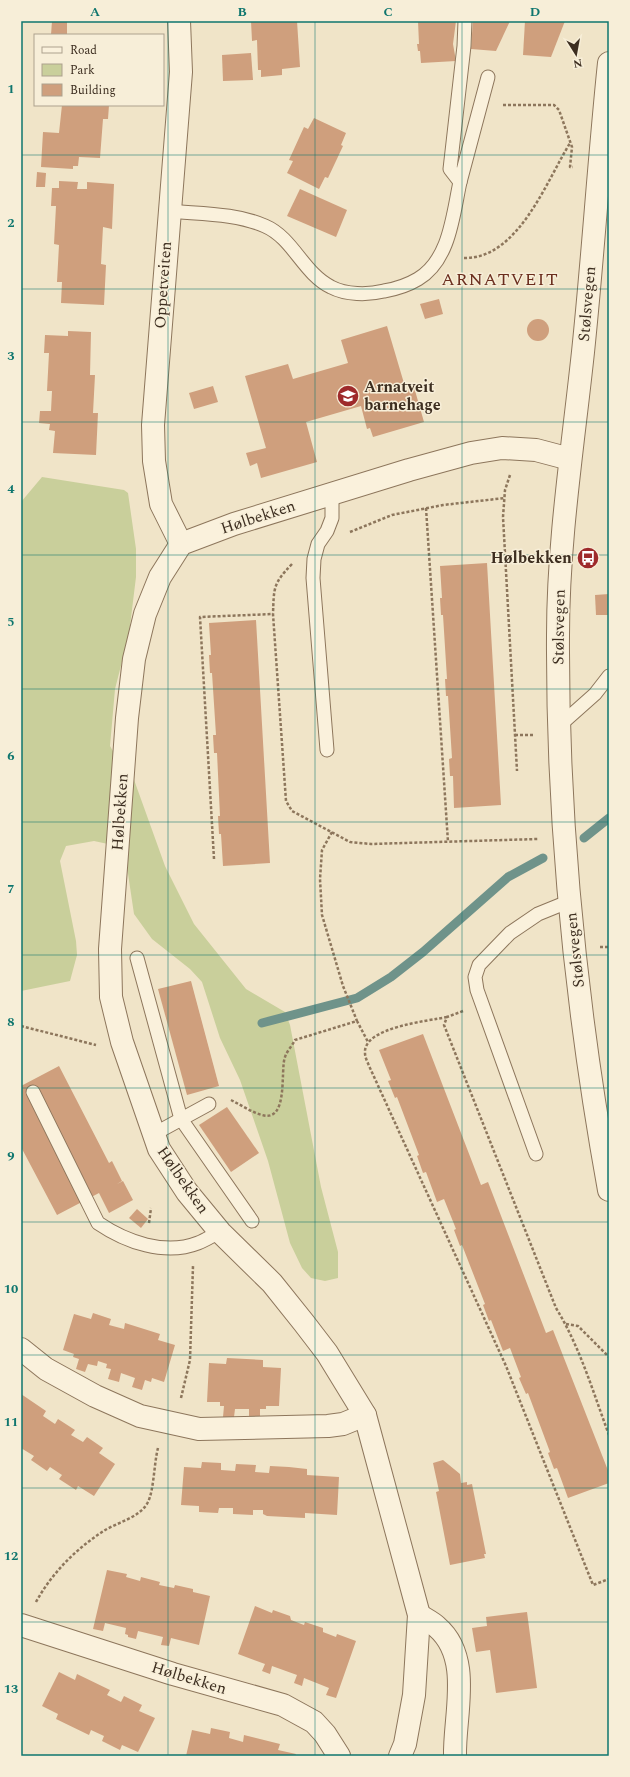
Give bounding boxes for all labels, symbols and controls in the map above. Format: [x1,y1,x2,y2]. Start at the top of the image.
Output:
text: A [90,2,100,22]
text: B [237,2,247,22]
text: C [383,2,393,22]
text: D [530,2,540,22]
legend [34,34,164,106]
north arrow [556,34,596,74]
text: Road [70,41,97,60]
text: N [572,54,584,73]
text: Park [70,61,95,80]
text: 1 [7,79,15,99]
text: Building [70,81,116,100]
text: 2 [7,213,15,233]
street label: Oppetveiten [148,240,178,330]
street label: Stølsvegen [572,265,602,343]
district label: ARNATVEIT [441,266,559,293]
text: 3 [7,346,15,366]
place label: Arnatveit barnehage [364,375,441,417]
school or university icon: Arnatveit barnehage [335,383,361,409]
text: 4 [7,479,15,499]
street label: Hølbekken [217,494,299,540]
bus stop icon: Hølbekken [575,545,601,571]
place label: Hølbekken [490,546,572,570]
street label: Stølsvegen [546,589,572,665]
text: 5 [7,612,15,632]
text: 6 [7,746,15,766]
street label: Hølbekken [105,772,135,852]
text: 7 [7,879,15,899]
street label: Stølsvegen [559,911,591,989]
text: 8 [7,1012,15,1032]
street label: Hølbekken [151,1141,215,1219]
text: 9 [7,1146,15,1166]
text: 10 [4,1279,18,1299]
text: 11 [4,1412,18,1432]
text: 12 [4,1546,18,1566]
street label: Hølbekken [148,1655,230,1701]
text: 13 [4,1679,18,1699]

